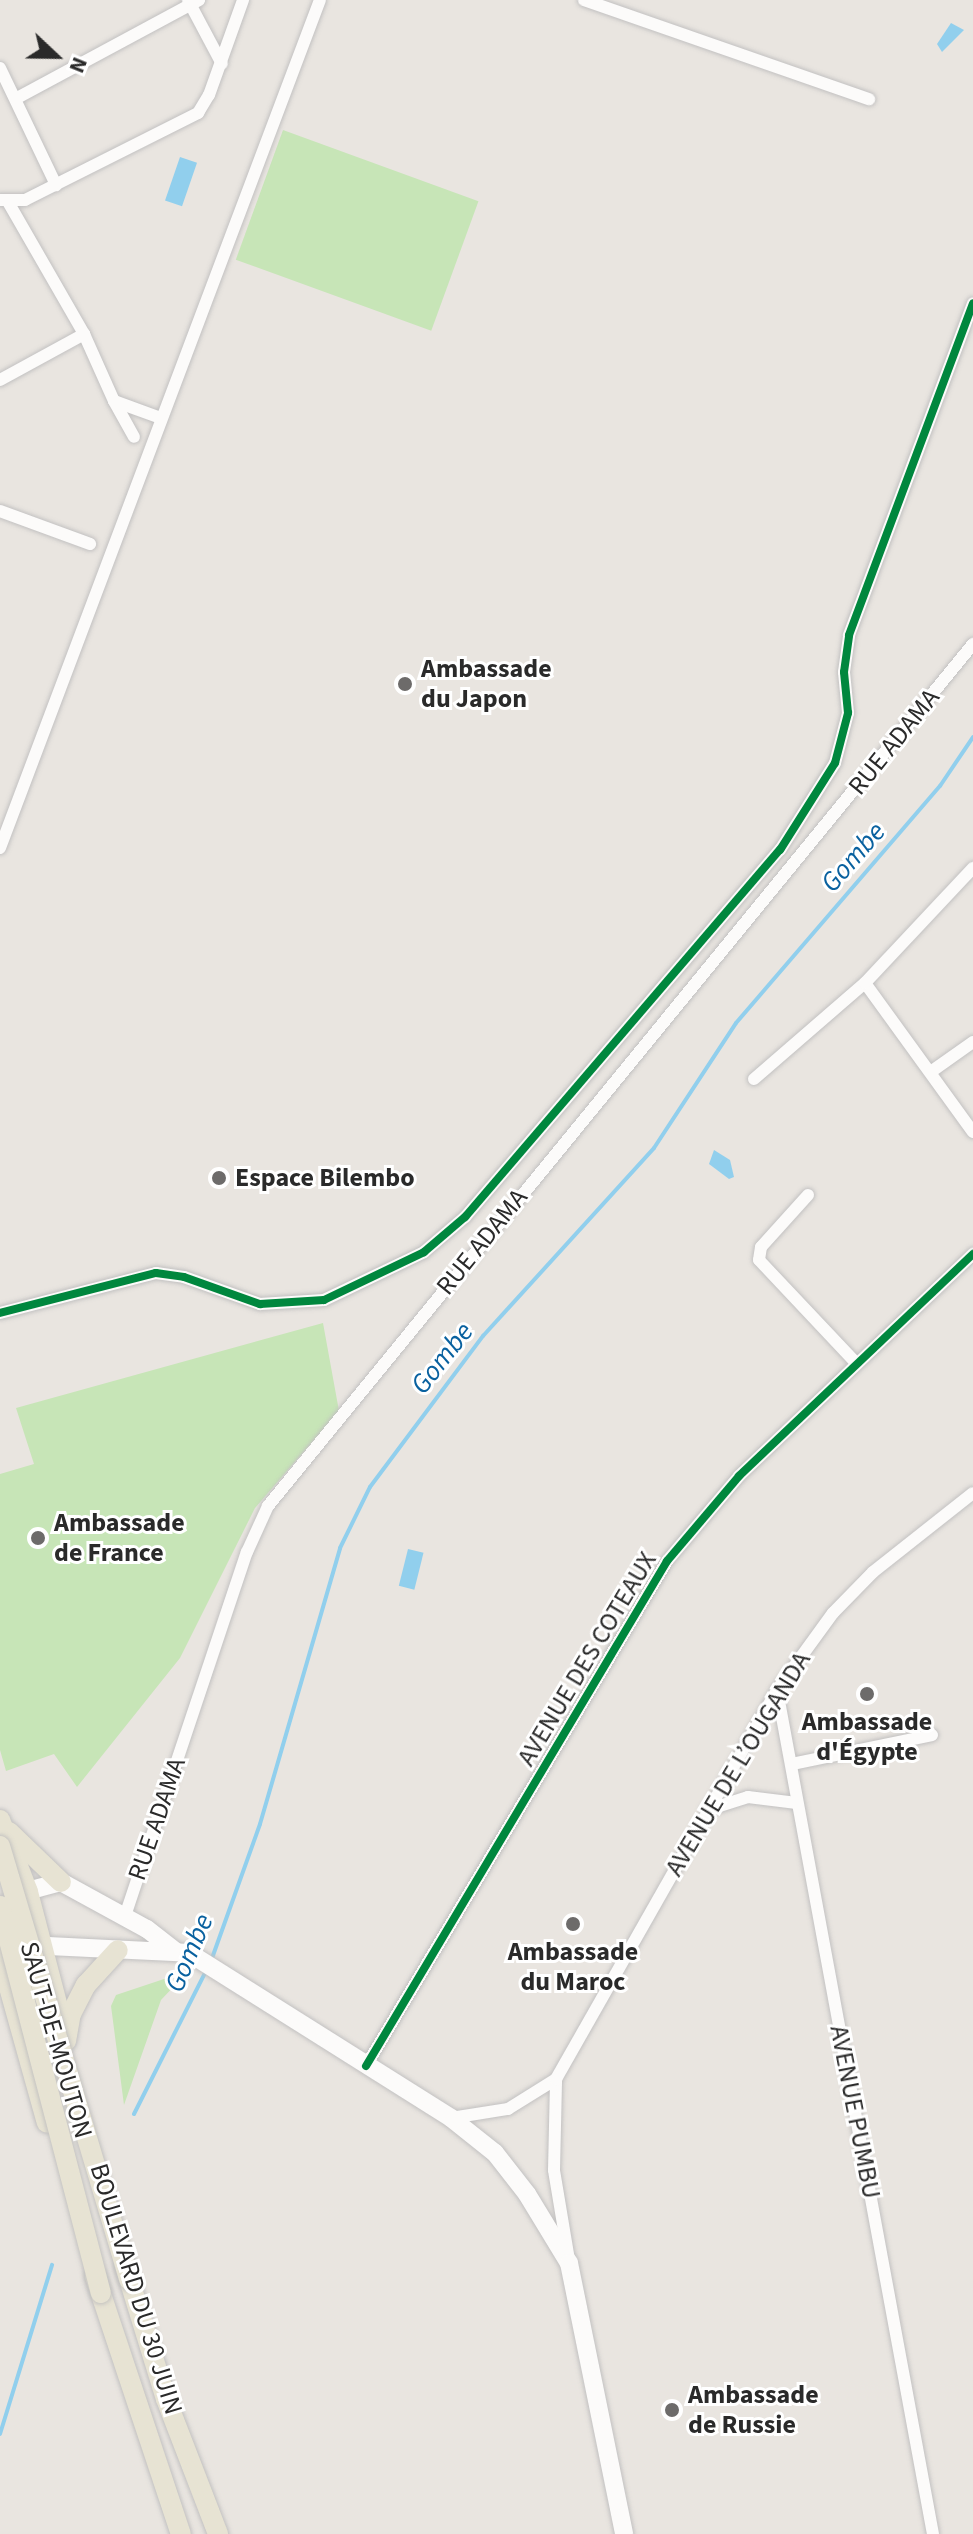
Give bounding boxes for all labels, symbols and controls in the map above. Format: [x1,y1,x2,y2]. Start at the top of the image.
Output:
north arrow [16,16,96,96]
text: N [61,52,96,78]
place label: Ambassade du Japon [421,653,552,714]
marker: Ambassade du Japon [396,675,414,693]
street label: RUE ADAMA [842,683,946,801]
water label: Gombe [814,815,892,899]
place label: Espace Bilembo [235,1162,415,1194]
marker: Espace Bilembo [210,1169,228,1187]
street label: RUE ADAMA [430,1183,534,1301]
water label: Gombe [404,1315,480,1401]
place label: Ambassade de France [54,1507,185,1568]
marker: Ambassade de France [29,1529,47,1547]
street label: AVENUE DES COTEAUX [511,1546,663,1772]
street label: AVENUE DE L’OUGANDA [659,1646,817,1882]
marker: Ambassade d'Égypte [858,1685,876,1703]
place label: Ambassade d'Égypte [802,1706,932,1768]
street label: RUE ADAMA [122,1754,192,1884]
water label: Gombe [158,1909,220,1997]
marker: Ambassade du Maroc [564,1915,582,1933]
place label: Ambassade du Maroc [508,1936,638,1998]
street label: SAUT-DE-MOUTON [13,1938,99,2142]
street label: AVENUE PUMBU [823,2023,887,2201]
street label: BOULEVARD DU 30 JUIN [83,2160,189,2418]
place label: Ambassade de Russie [688,2379,819,2440]
marker: Ambassade de Russie [663,2401,681,2419]

